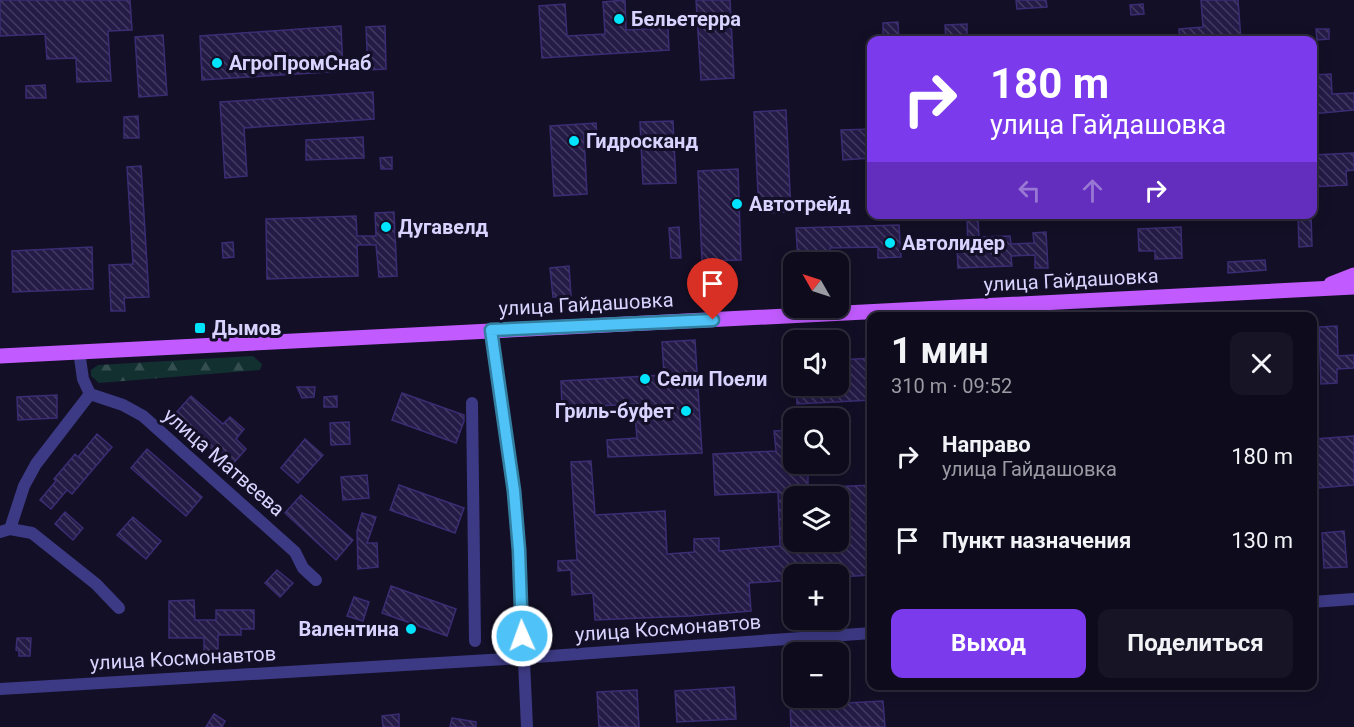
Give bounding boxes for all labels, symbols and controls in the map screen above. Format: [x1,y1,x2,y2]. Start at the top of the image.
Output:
place label: Бельетерра [631,7,741,31]
marker: Бельетерра [612,12,626,26]
place label: АгроПромСнаб [229,51,371,75]
marker: АгроПромСнаб [210,56,224,70]
text: 180 m [990,59,1109,108]
icon: right [891,60,969,138]
text: улица Гайдашовка [990,109,1226,141]
place label: Гидросканд [586,129,698,153]
marker: Гидросканд [567,134,581,148]
icon: left [1013,174,1046,207]
icon: ahead [1076,174,1109,207]
icon: right [1139,174,1172,207]
place label: Автотрейд [749,192,851,216]
marker: Автотрейд [730,197,744,211]
place label: Дугавелд [398,215,489,239]
marker: Дугавелд [379,220,393,234]
place label: Автолидер [902,231,1005,255]
marker: Автолидер [883,236,897,250]
north arrow [783,252,849,318]
map controls [783,252,849,708]
pin [687,258,738,320]
street label: улица Гайдашовка [983,263,1159,297]
icon: arrive [696,267,729,300]
street label: улица Гайдашовка [498,287,674,321]
place label: Дымов [212,316,281,340]
marker: Дымов [193,321,207,335]
button: sound [783,330,849,396]
text: 1 мин [891,330,989,372]
button: close [1230,332,1293,395]
place label: Сели Поели [657,367,767,391]
marker: Сели Поели [638,372,652,386]
text: 310 m · 09:52 [891,374,1012,398]
place label: Гриль-буфет [555,399,674,423]
street label: улица Матвеева [159,403,289,521]
marker: Гриль-буфет [679,404,693,418]
button: search [783,408,849,474]
text: Направо [942,432,1031,457]
icon: right [891,440,924,473]
text: 180 m [1231,444,1293,469]
text: улица Гайдашовка [942,457,1117,481]
button: layers [783,486,849,552]
icon: arrive [891,524,924,557]
text: Пункт назначения [942,528,1131,553]
text: 130 m [1231,528,1293,553]
button: + [783,564,849,630]
position arrow [490,604,554,668]
button: Выход [891,609,1086,678]
button: Поделиться [1098,609,1293,678]
street label: улица Космонавтов [574,610,762,646]
place label: Валентина [299,617,399,641]
marker: Валентина [404,622,418,636]
street label: улица Космонавтов [89,641,277,675]
button: − [783,642,849,708]

